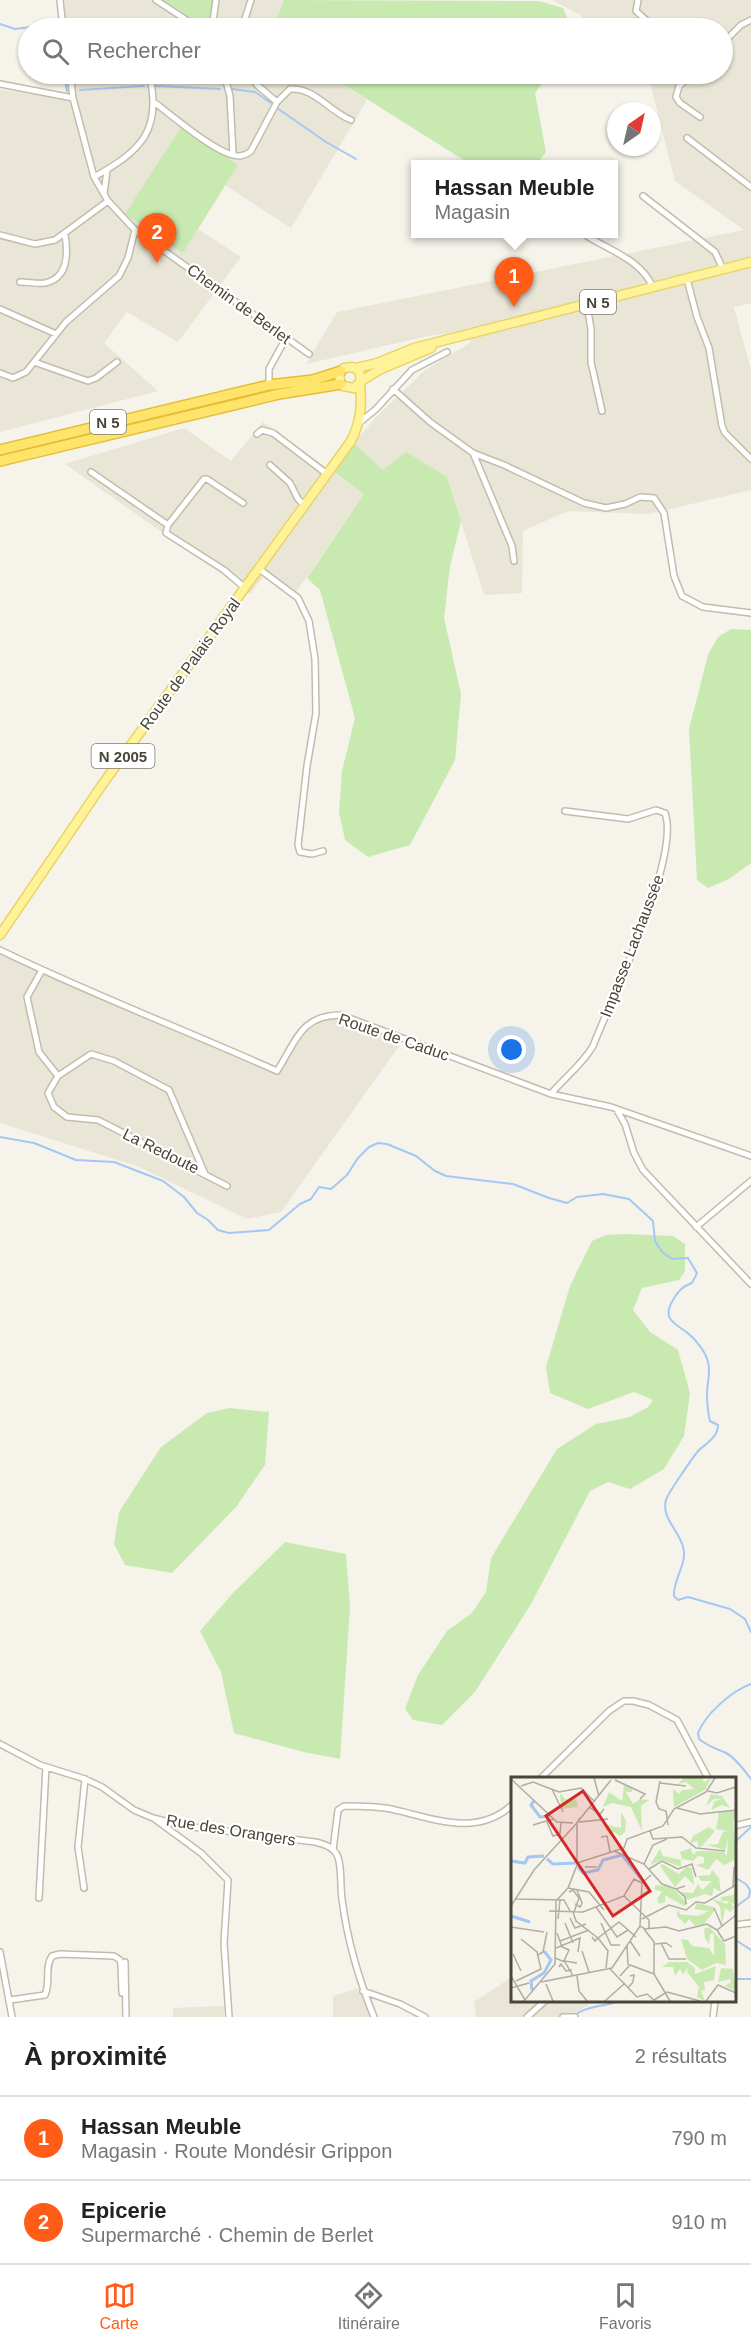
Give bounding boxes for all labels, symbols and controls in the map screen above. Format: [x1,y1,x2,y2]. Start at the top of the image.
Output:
search box [18,18,733,84]
icon: search [39,35,72,68]
text: Rechercher [87,38,201,63]
north arrow [607,102,661,156]
popup [411,160,618,238]
text: Hassan Meuble [434,175,595,200]
text: Magasin [434,201,510,223]
pin: 2 [138,214,176,263]
pin: 1 [494,258,534,307]
street label: Chemin de Berlet [184,261,294,348]
road number: N 5 [580,290,616,314]
road number: N 5 [90,410,126,434]
street label: Route de Palais Royal [137,595,243,733]
road number: N 2005 [92,744,154,768]
street label: Impasse Lachaussée [597,872,667,1020]
street label: Route de Caduc [337,1010,451,1064]
your location [497,1035,526,1064]
street label: La Redoute [120,1125,202,1177]
inset map [511,1777,736,2002]
street label: Rue des Orangers [165,1811,297,1849]
text: À proximité [24,2041,167,2071]
text: 2 résultats [635,2045,727,2067]
text: Hassan Meuble [81,2114,241,2139]
text: 1 [38,2127,49,2149]
text: 790 m [671,2127,727,2149]
text: Magasin · Route Mondésir Grippon [81,2140,392,2162]
text: Epicerie [81,2198,167,2223]
text: 2 [38,2211,49,2233]
text: 910 m [671,2211,727,2233]
text: Supermarché · Chemin de Berlet [81,2224,373,2246]
tab: Carte [100,2279,139,2333]
tab: Itinéraire [338,2279,400,2333]
tab: Favoris [599,2279,651,2333]

